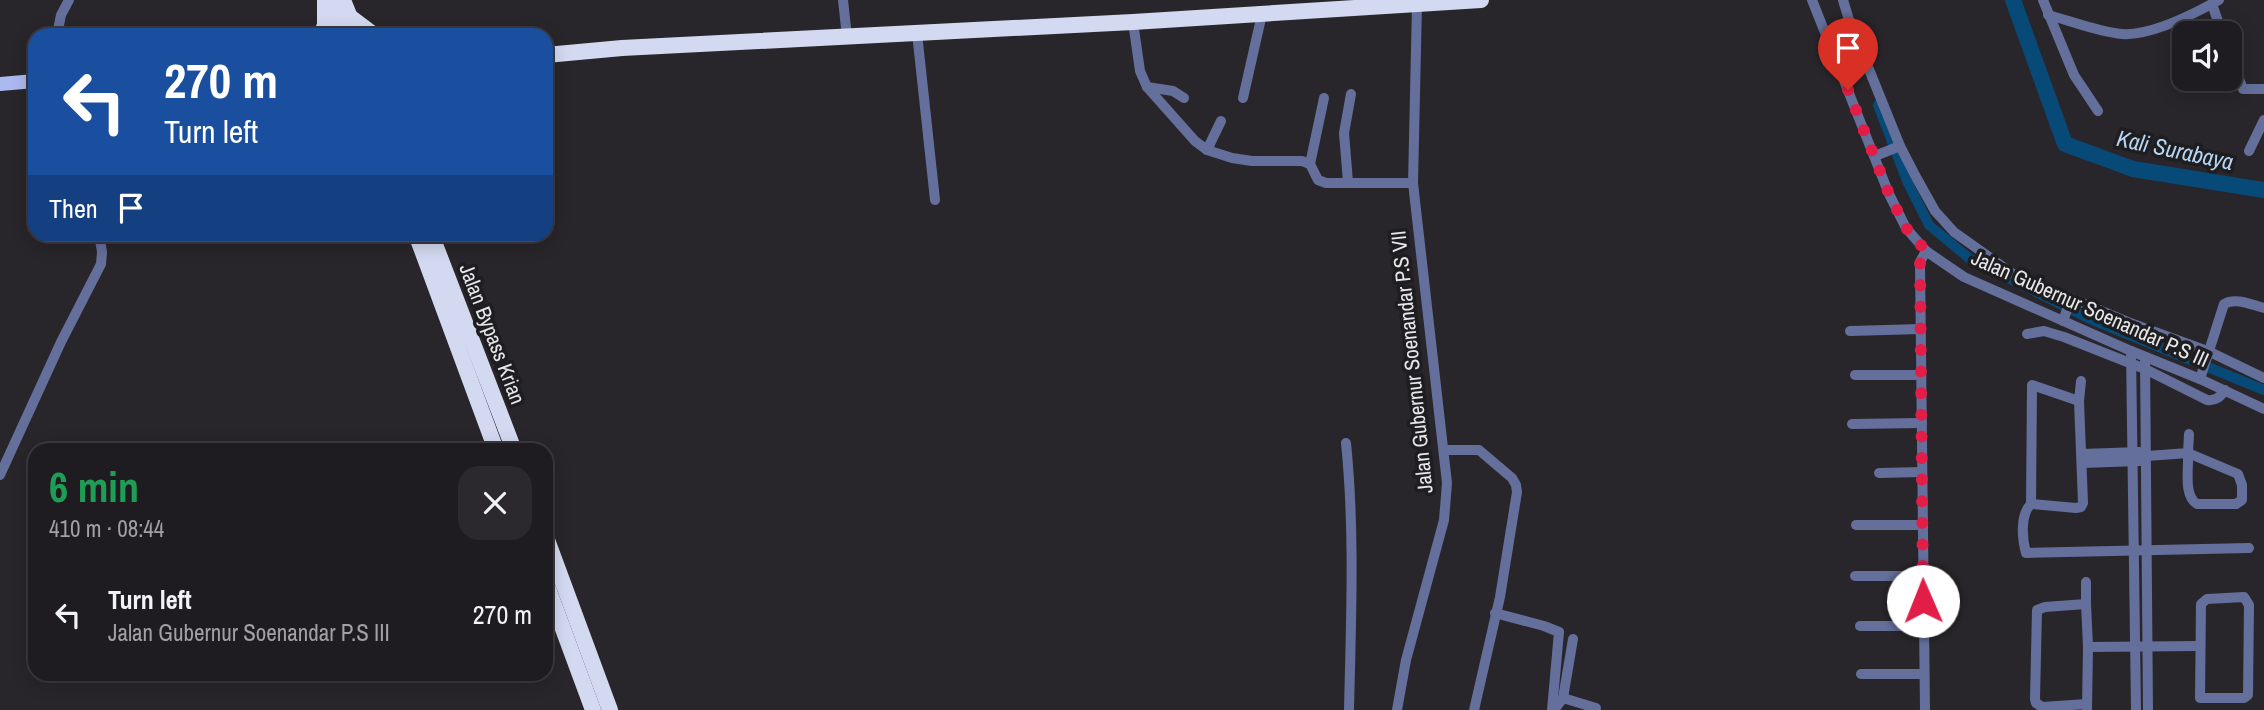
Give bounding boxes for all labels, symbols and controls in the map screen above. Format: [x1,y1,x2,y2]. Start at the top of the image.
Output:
pin [1818,18,1878,90]
map controls [2172,21,2242,91]
button: sound [2172,21,2242,91]
icon: arrive [1829,29,1867,67]
text: 270 m [164,47,278,113]
icon: left [49,56,140,147]
text: Turn left [164,110,258,153]
water label: Kali Surabaya [2114,122,2236,177]
icon: arrive [112,189,150,227]
text: Then [49,191,98,226]
street label: Jalan Gubernur Soenandar P.S VII [1383,229,1440,495]
street label: Jalan Gubernur Soenandar P.S III [1967,243,2214,374]
street label: Jalan Bypass Krian [452,259,533,408]
text: 6 min [49,459,139,515]
button: close [458,466,532,540]
text: 410 m · 08:44 [49,513,164,544]
position arrow [1886,564,1960,638]
text: Turn left [108,582,192,617]
icon: left [49,596,87,634]
text: 270 m [473,597,532,632]
text: Jalan Gubernur Soenandar P.S III [108,617,390,648]

